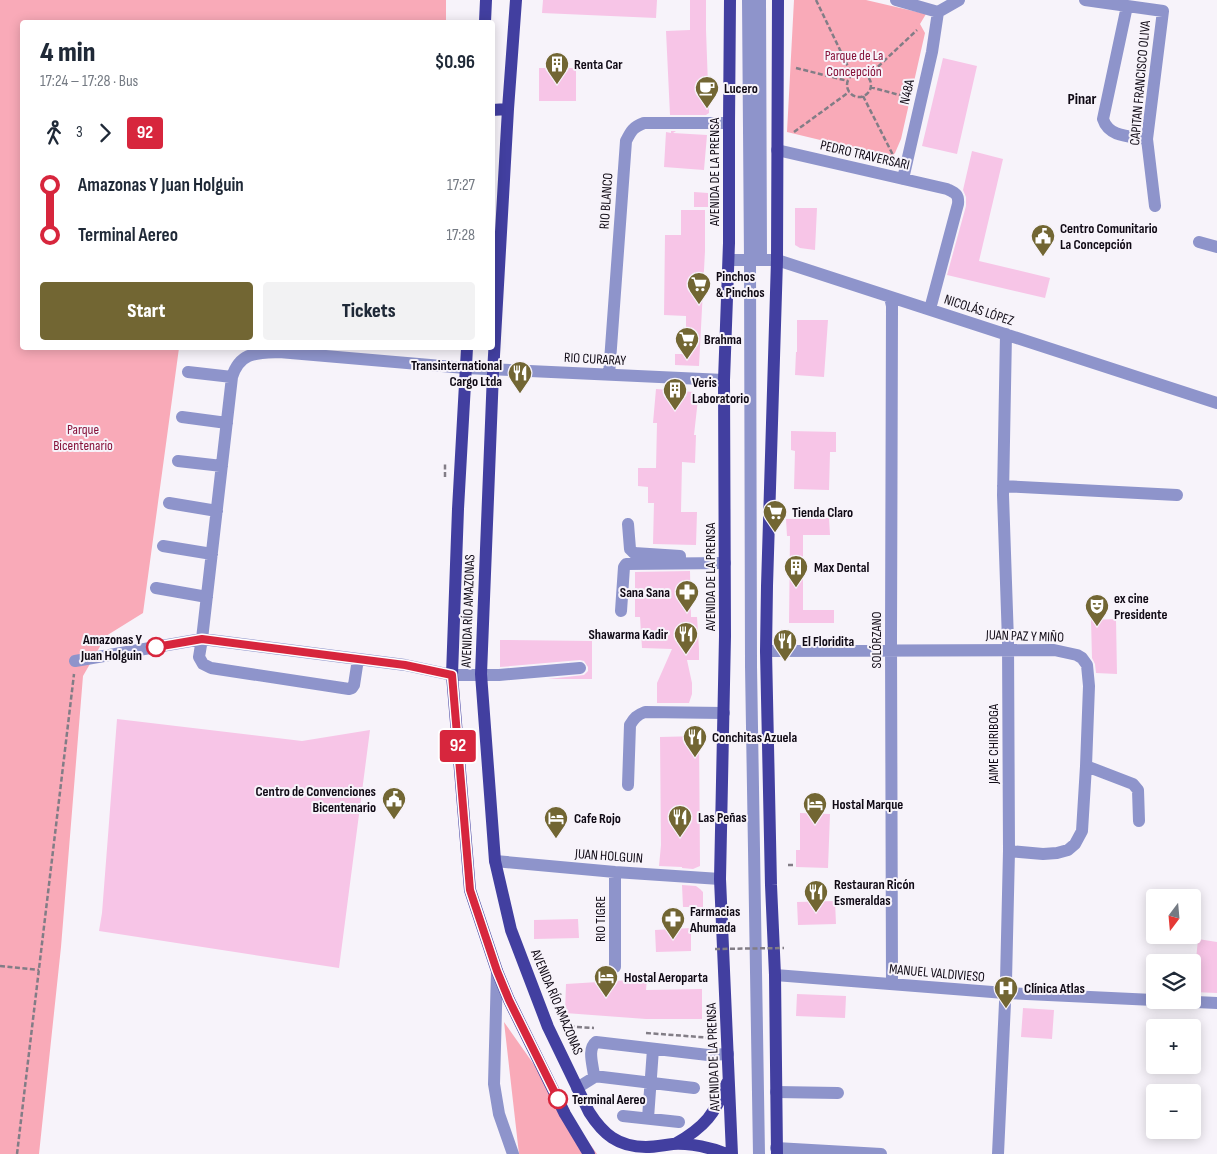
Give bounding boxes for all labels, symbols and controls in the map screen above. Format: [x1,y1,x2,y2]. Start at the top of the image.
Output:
street label: CAPITAN FRANCISCO OLIVA [1126,19,1154,146]
text: 4 min [40,36,95,69]
park label: Parque de La Concepción [825,47,883,80]
text: $0.96 [435,51,475,74]
building icon: Renta Car [544,51,570,85]
place label: Renta Car [574,56,623,73]
text: 17:24 – 17:28 · Bus [40,72,138,91]
cafe icon: Lucero [694,75,720,109]
street label: N48A [896,77,918,106]
place label: Lucero [724,80,758,97]
district label: Pinar [1067,90,1097,109]
street label: AVENIDA DE LA PRENSA [706,117,723,227]
icon: walk [40,119,68,147]
icon: forward [91,119,119,147]
text: 92 [137,122,153,143]
text: 3 [76,123,83,142]
street label: PEDRO TRAVERSARI [818,136,912,174]
street label: RIO BLANCO [596,172,616,230]
text: Amazonas Y Juan Holguin [78,174,244,197]
text: 17:27 [447,176,475,195]
place label: Centro Comunitario La Concepción [1060,220,1158,253]
public building icon: Centro Comunitario La Concepción [1030,223,1056,257]
text: Terminal Aereo [78,224,178,247]
text: 17:28 [447,226,475,245]
place label: Pinchos & Pinchos [716,268,765,301]
supermarket icon: Pinchos & Pinchos [686,271,712,305]
button: Start [40,282,253,340]
button: Tickets [263,282,475,340]
street label: NICOLÁS LÓPEZ [942,291,1016,329]
supermarket icon: Brahma [674,326,700,360]
place label: Brahma [704,331,742,348]
street label: RIO CURARAY [564,349,627,369]
place label: Transinternational Cargo Ltda [411,357,502,390]
restaurant icon: Transinternational Cargo Ltda [507,360,533,394]
place label: Veris Laboratorio [692,374,749,407]
building icon: Veris Laboratorio [662,377,688,411]
park label: Parque Bicentenario [53,421,113,454]
supermarket icon: Tienda Claro [762,499,788,533]
place label: Tienda Claro [792,504,853,521]
street label: AVENIDA DE LA PRENSA [702,522,719,632]
street label: AVENIDA RÍO AMAZONAS [457,554,478,669]
building icon: Max Dental [783,554,809,588]
place label: Max Dental [814,559,869,576]
pharmacy icon: Sana Sana [674,579,700,613]
place label: Sana Sana [620,584,670,601]
place label: ex cine Presidente [1114,590,1168,623]
theatre icon: ex cine Presidente [1084,593,1110,627]
street label: SOLÓRZANO [868,611,885,668]
restaurant icon: Shawarma Kadir [673,621,699,655]
place label: Shawarma Kadir [589,626,669,643]
street label: JUAN PAZ Y MIÑO [985,626,1064,646]
restaurant icon: El Floridita [772,628,798,662]
place label: Amazonas Y Juan Holguin [80,631,143,664]
place label: El Floridita [802,633,855,650]
marker: Amazonas Y Juan Holguin [146,637,166,657]
street label: JAIME CHIRIBOGA [985,703,1002,785]
restaurant icon: Conchitas Azuela [682,724,708,758]
place label: Conchitas Azuela [712,729,797,746]
line badge: 92 [436,730,480,762]
text: 92 [450,735,466,756]
place label: Centro de Convenciones Bicentenario [256,783,376,816]
public building icon: Centro de Convenciones Bicentenario [381,786,407,820]
hotel icon: Hostal Marque [802,791,828,825]
place label: Hostal Marque [832,796,903,813]
restaurant icon: Las Peñas [667,804,693,838]
hotel icon: Cafe Rojo [543,805,569,839]
place label: Las Peñas [698,809,747,826]
place label: Cafe Rojo [574,810,621,827]
street label: JUAN HOLGUIN [574,845,643,867]
place label: Restauran Ricón Esmeraldas [834,876,915,909]
restaurant icon: Restauran Ricón Esmeraldas [803,879,829,913]
north arrow [1146,889,1201,944]
map controls [1146,889,1201,1139]
street label: RIO TIGRE [592,896,609,942]
place label: Farmacias Ahumada [689,903,740,936]
pharmacy icon: Farmacias Ahumada [660,906,686,940]
street label: AVENIDA RÍO AMAZONAS [527,946,587,1057]
button: layers [1146,954,1201,1009]
street label: MANUEL VALDIVIESO [888,960,986,986]
hotel icon: Hostal Aeroparta [593,964,619,998]
place label: Hostal Aeroparta [624,969,708,986]
hospital icon: Clínica Atlas [993,975,1019,1009]
place label: Clínica Atlas [1024,980,1085,997]
street label: AVENIDA DE LA PRENSA [703,1002,723,1112]
button: + [1146,1019,1201,1074]
button: − [1146,1084,1201,1139]
marker: Terminal Aereo [548,1089,568,1109]
place label: Terminal Aereo [572,1091,646,1108]

